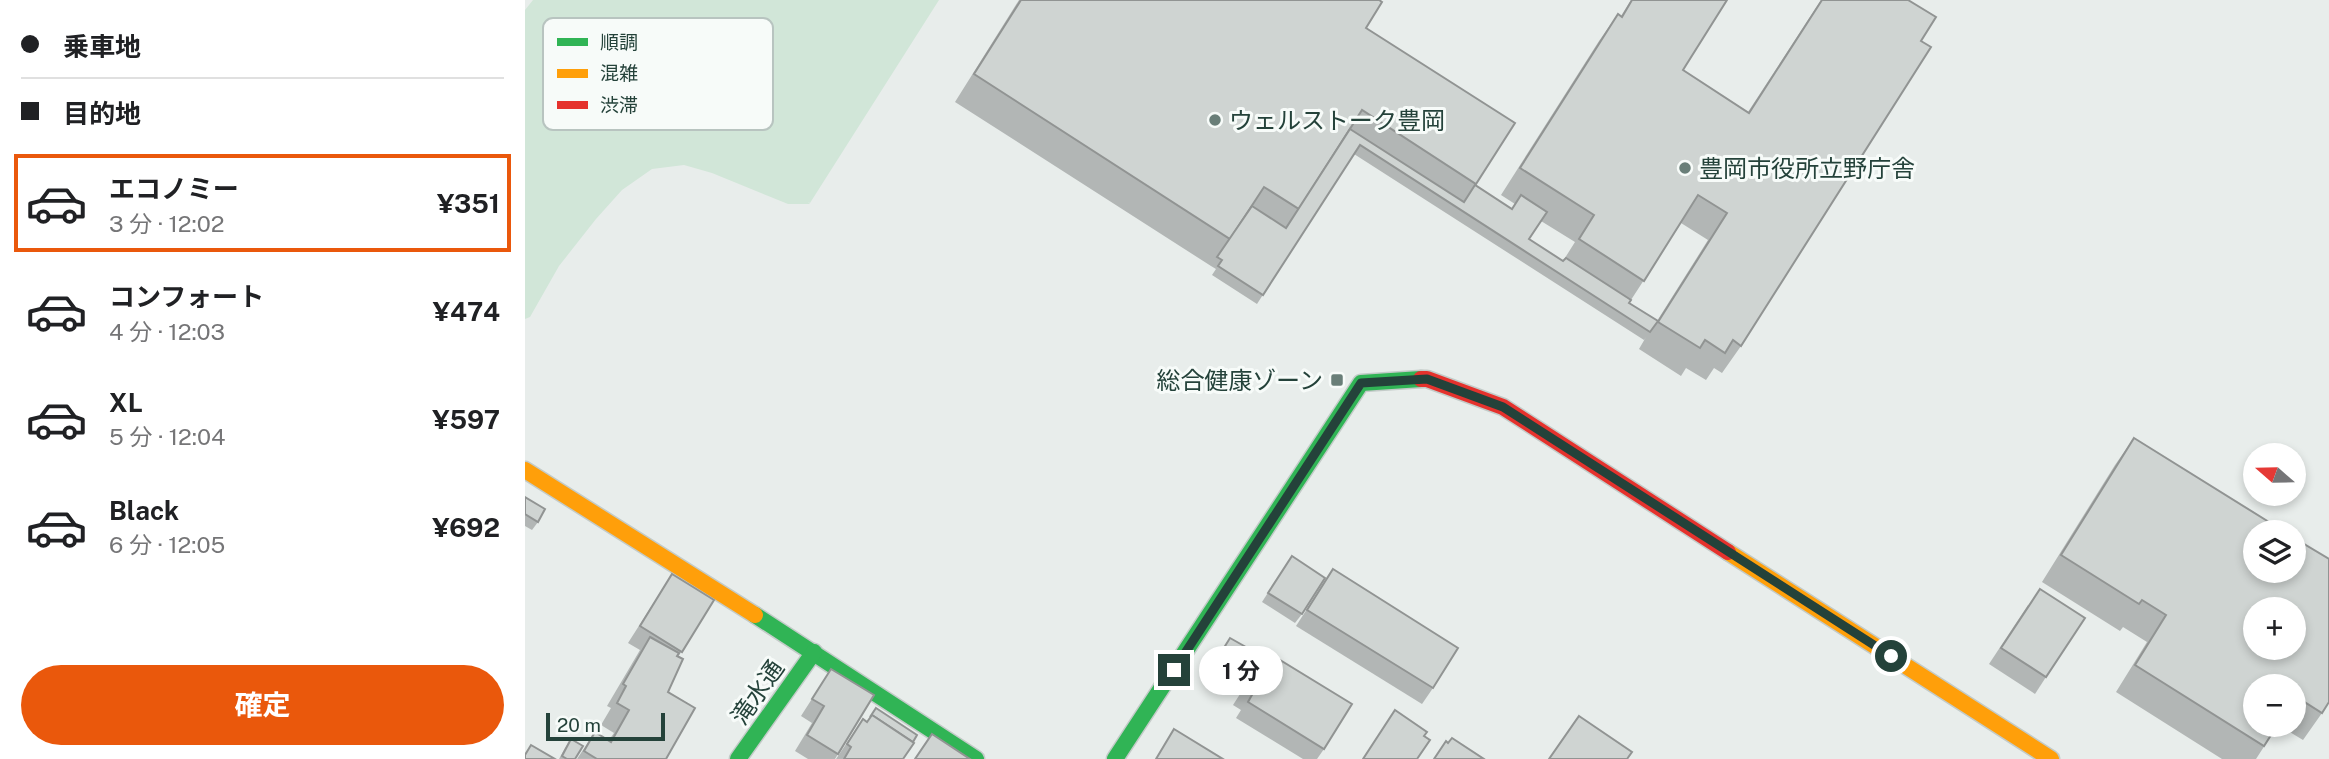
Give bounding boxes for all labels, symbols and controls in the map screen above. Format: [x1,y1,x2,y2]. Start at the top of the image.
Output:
legend [543,18,773,130]
text: 乗車地 [63,31,141,62]
text: 順調 [600,31,638,53]
text: 混雑 [600,62,638,84]
text: 渋滞 [600,94,638,116]
text: 目的地 [63,98,141,129]
place label: ウェルストーク豊岡 [1229,106,1445,134]
marker: ウェルストーク豊岡 [1207,112,1223,128]
place label: 豊岡市役所立野庁舎 [1699,154,1915,182]
marker: 豊岡市役所立野庁舎 [1677,160,1693,176]
icon: car [25,172,88,235]
text: エコノミー [109,173,239,204]
text: ¥351 [437,188,500,219]
text: 3 分 · 12:02 [109,210,224,237]
icon: car [25,280,88,343]
text: コンフォート [109,281,264,312]
text: ¥474 [433,296,500,327]
text: 4 分 · 12:03 [109,318,225,345]
place label: 総合健康ゾーン [1156,366,1323,394]
marker: 総合健康ゾーン [1329,372,1345,388]
text: XL [109,387,143,418]
icon: car [25,388,88,451]
text: ¥597 [432,404,500,435]
text: 5 分 · 12:04 [109,423,225,450]
north arrow [2243,443,2307,506]
map controls [2243,443,2306,737]
text: Black [109,495,179,526]
icon: car [25,496,88,559]
text: ¥692 [432,512,500,543]
button: layers [2243,520,2306,583]
text: 6 分 · 12:05 [109,531,225,558]
button: + [2243,597,2306,660]
route start [1875,640,1907,672]
callout: 1 分 [1199,646,1283,694]
street label: 滝水通 [725,654,789,730]
route end [1158,654,1190,686]
text: 1 分 [1222,657,1260,684]
button: 確定 [21,665,504,745]
button: − [2243,674,2306,737]
scale bar [546,710,665,742]
text: 20 m [557,714,601,736]

